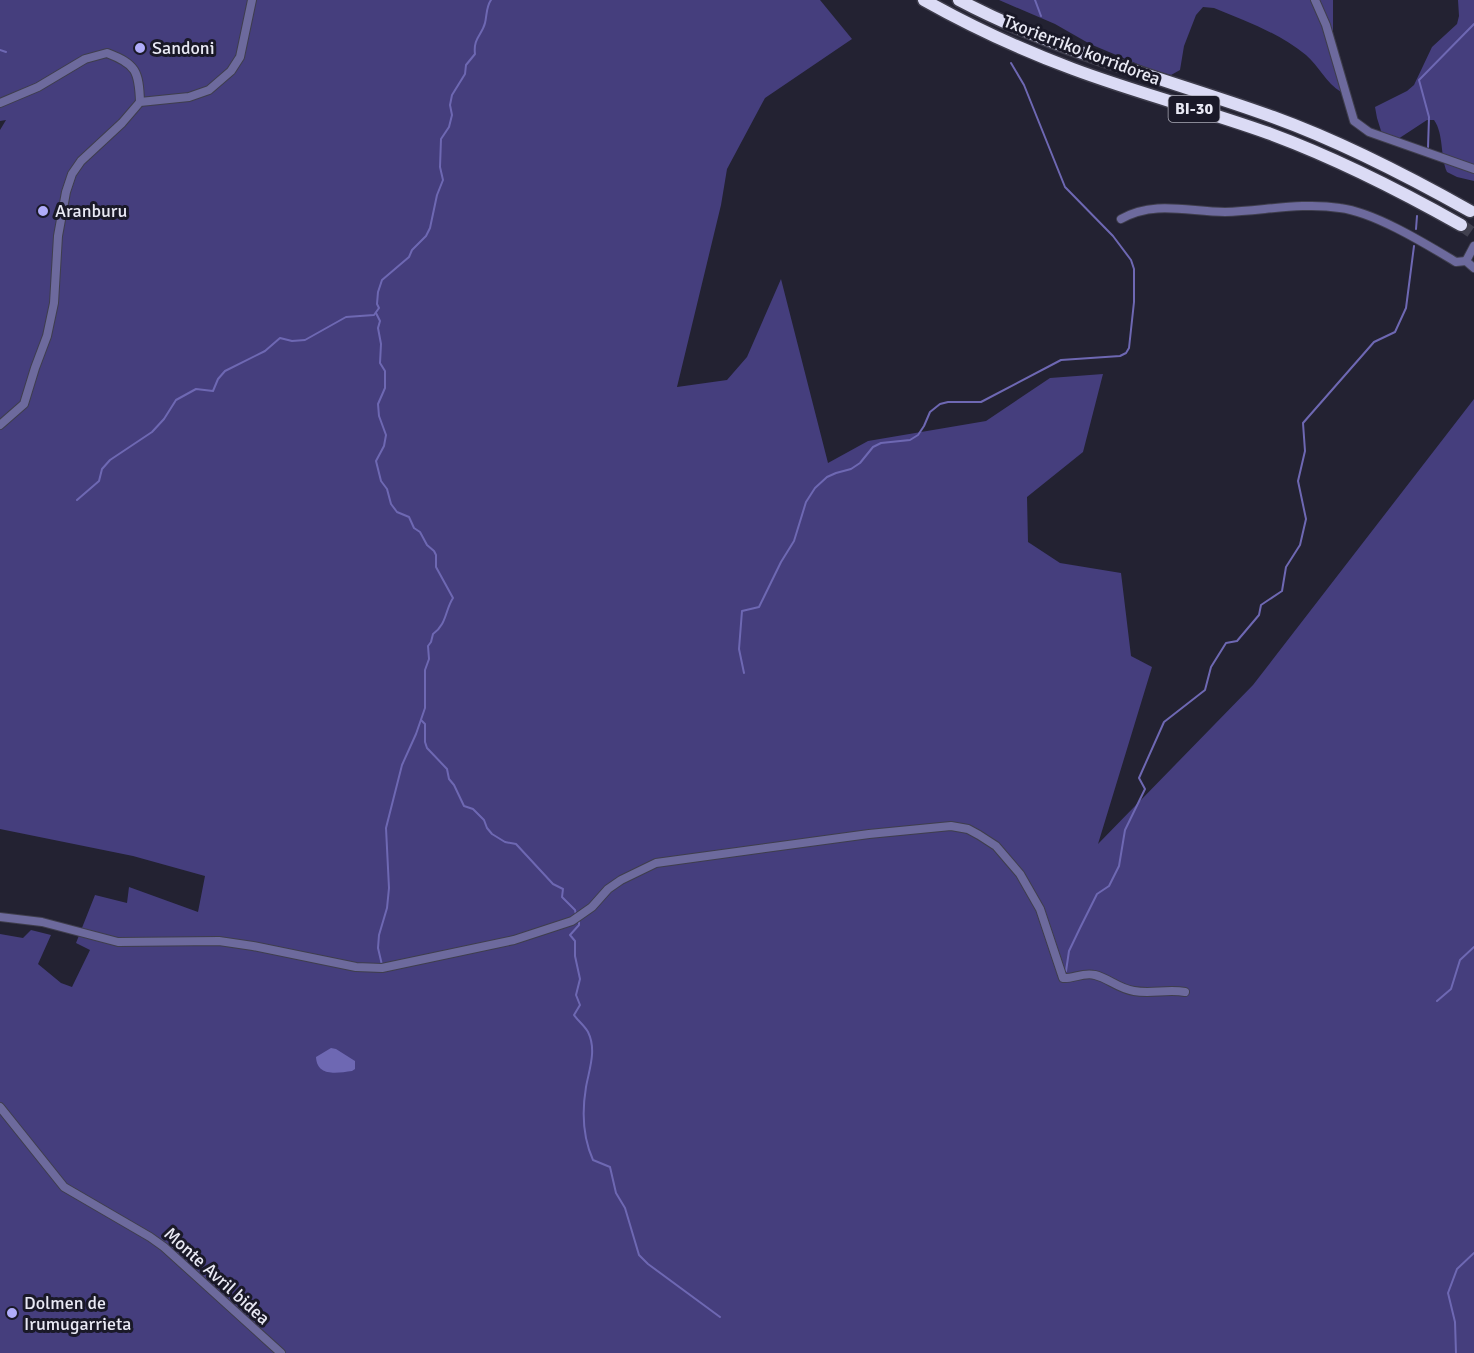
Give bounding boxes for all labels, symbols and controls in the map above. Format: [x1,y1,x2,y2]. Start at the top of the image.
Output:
street label: Txorierriko korridorea [1001,10,1163,90]
place label: Sandoni [152,37,215,59]
marker: Sandoni [133,41,147,55]
road number: BI-30 [1168,96,1220,122]
place label: Aranburu [55,200,127,222]
marker: Aranburu [36,204,50,218]
street label: Monte Avril bidea [160,1223,274,1329]
place label: Dolmen de Irumugarrieta [24,1292,131,1335]
marker: Dolmen de Irumugarrieta [5,1306,19,1320]

